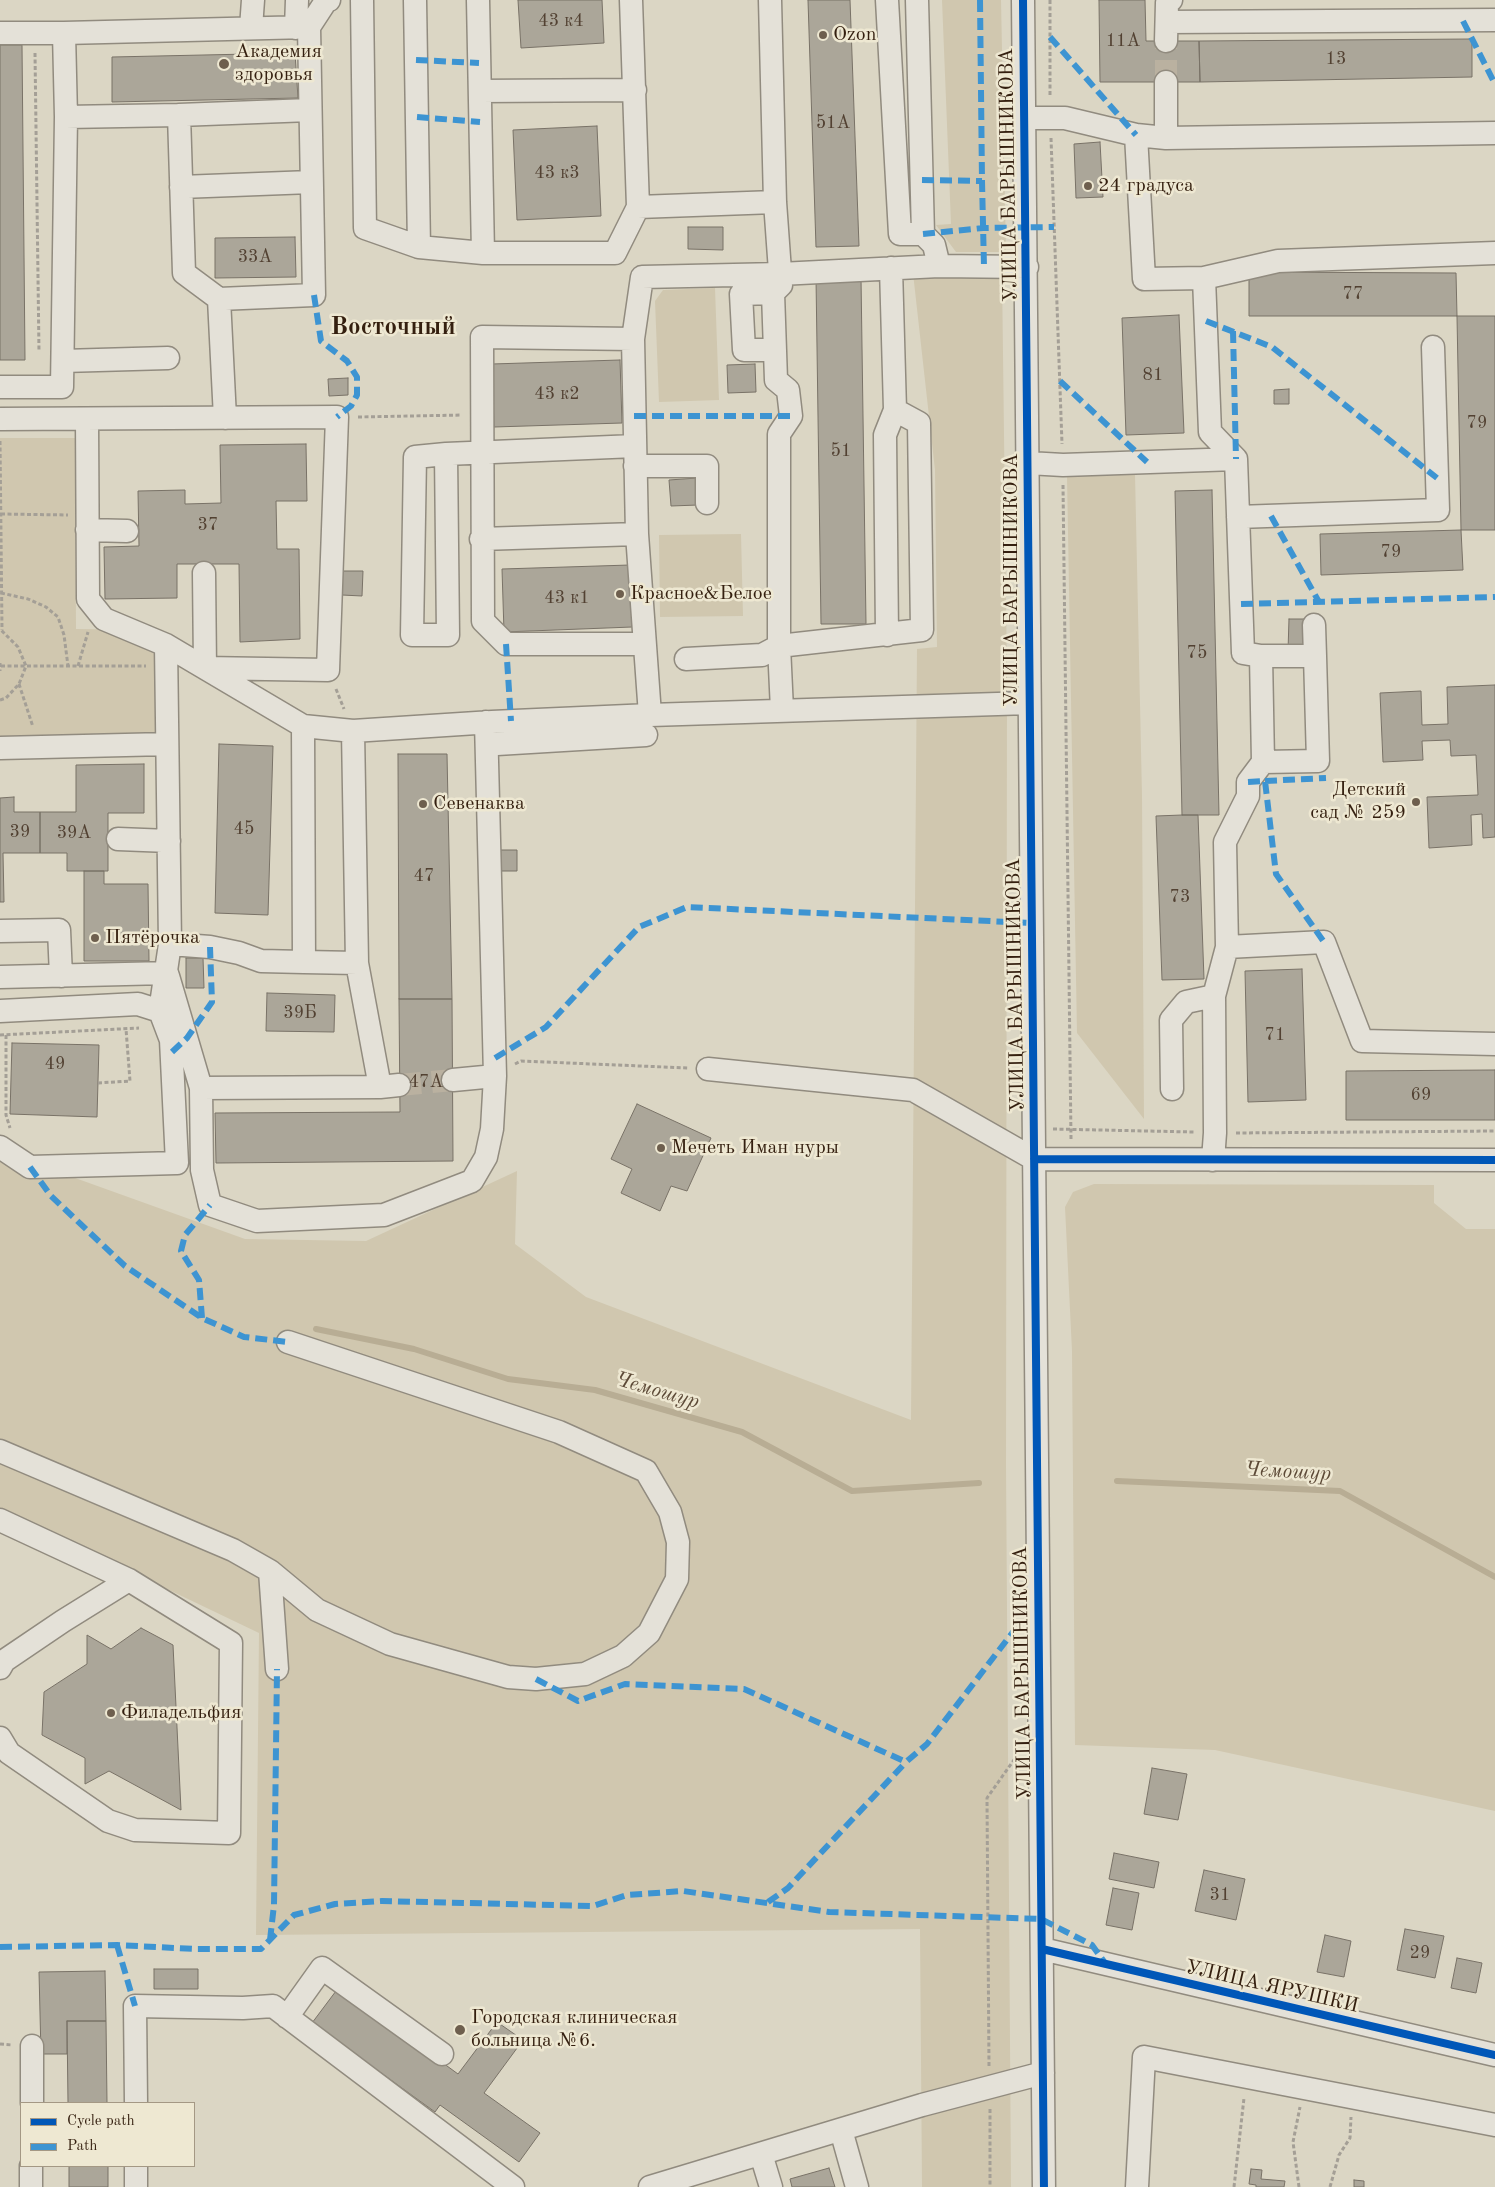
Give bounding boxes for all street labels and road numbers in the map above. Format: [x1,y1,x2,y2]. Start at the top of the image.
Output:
street label: УЛИЦА БАРЫШНИКОВА [995,48,1023,302]
street label: УЛИЦА БАРЫШНИКОВА [1000,453,1024,707]
street label: УЛИЦА БАРЫШНИКОВА [1002,858,1030,1112]
street label: УЛИЦА БАРЫШНИКОВА [1009,1546,1037,1800]
street label: УЛИЦА ЯРУШКИ [1183,1955,1361,2019]

